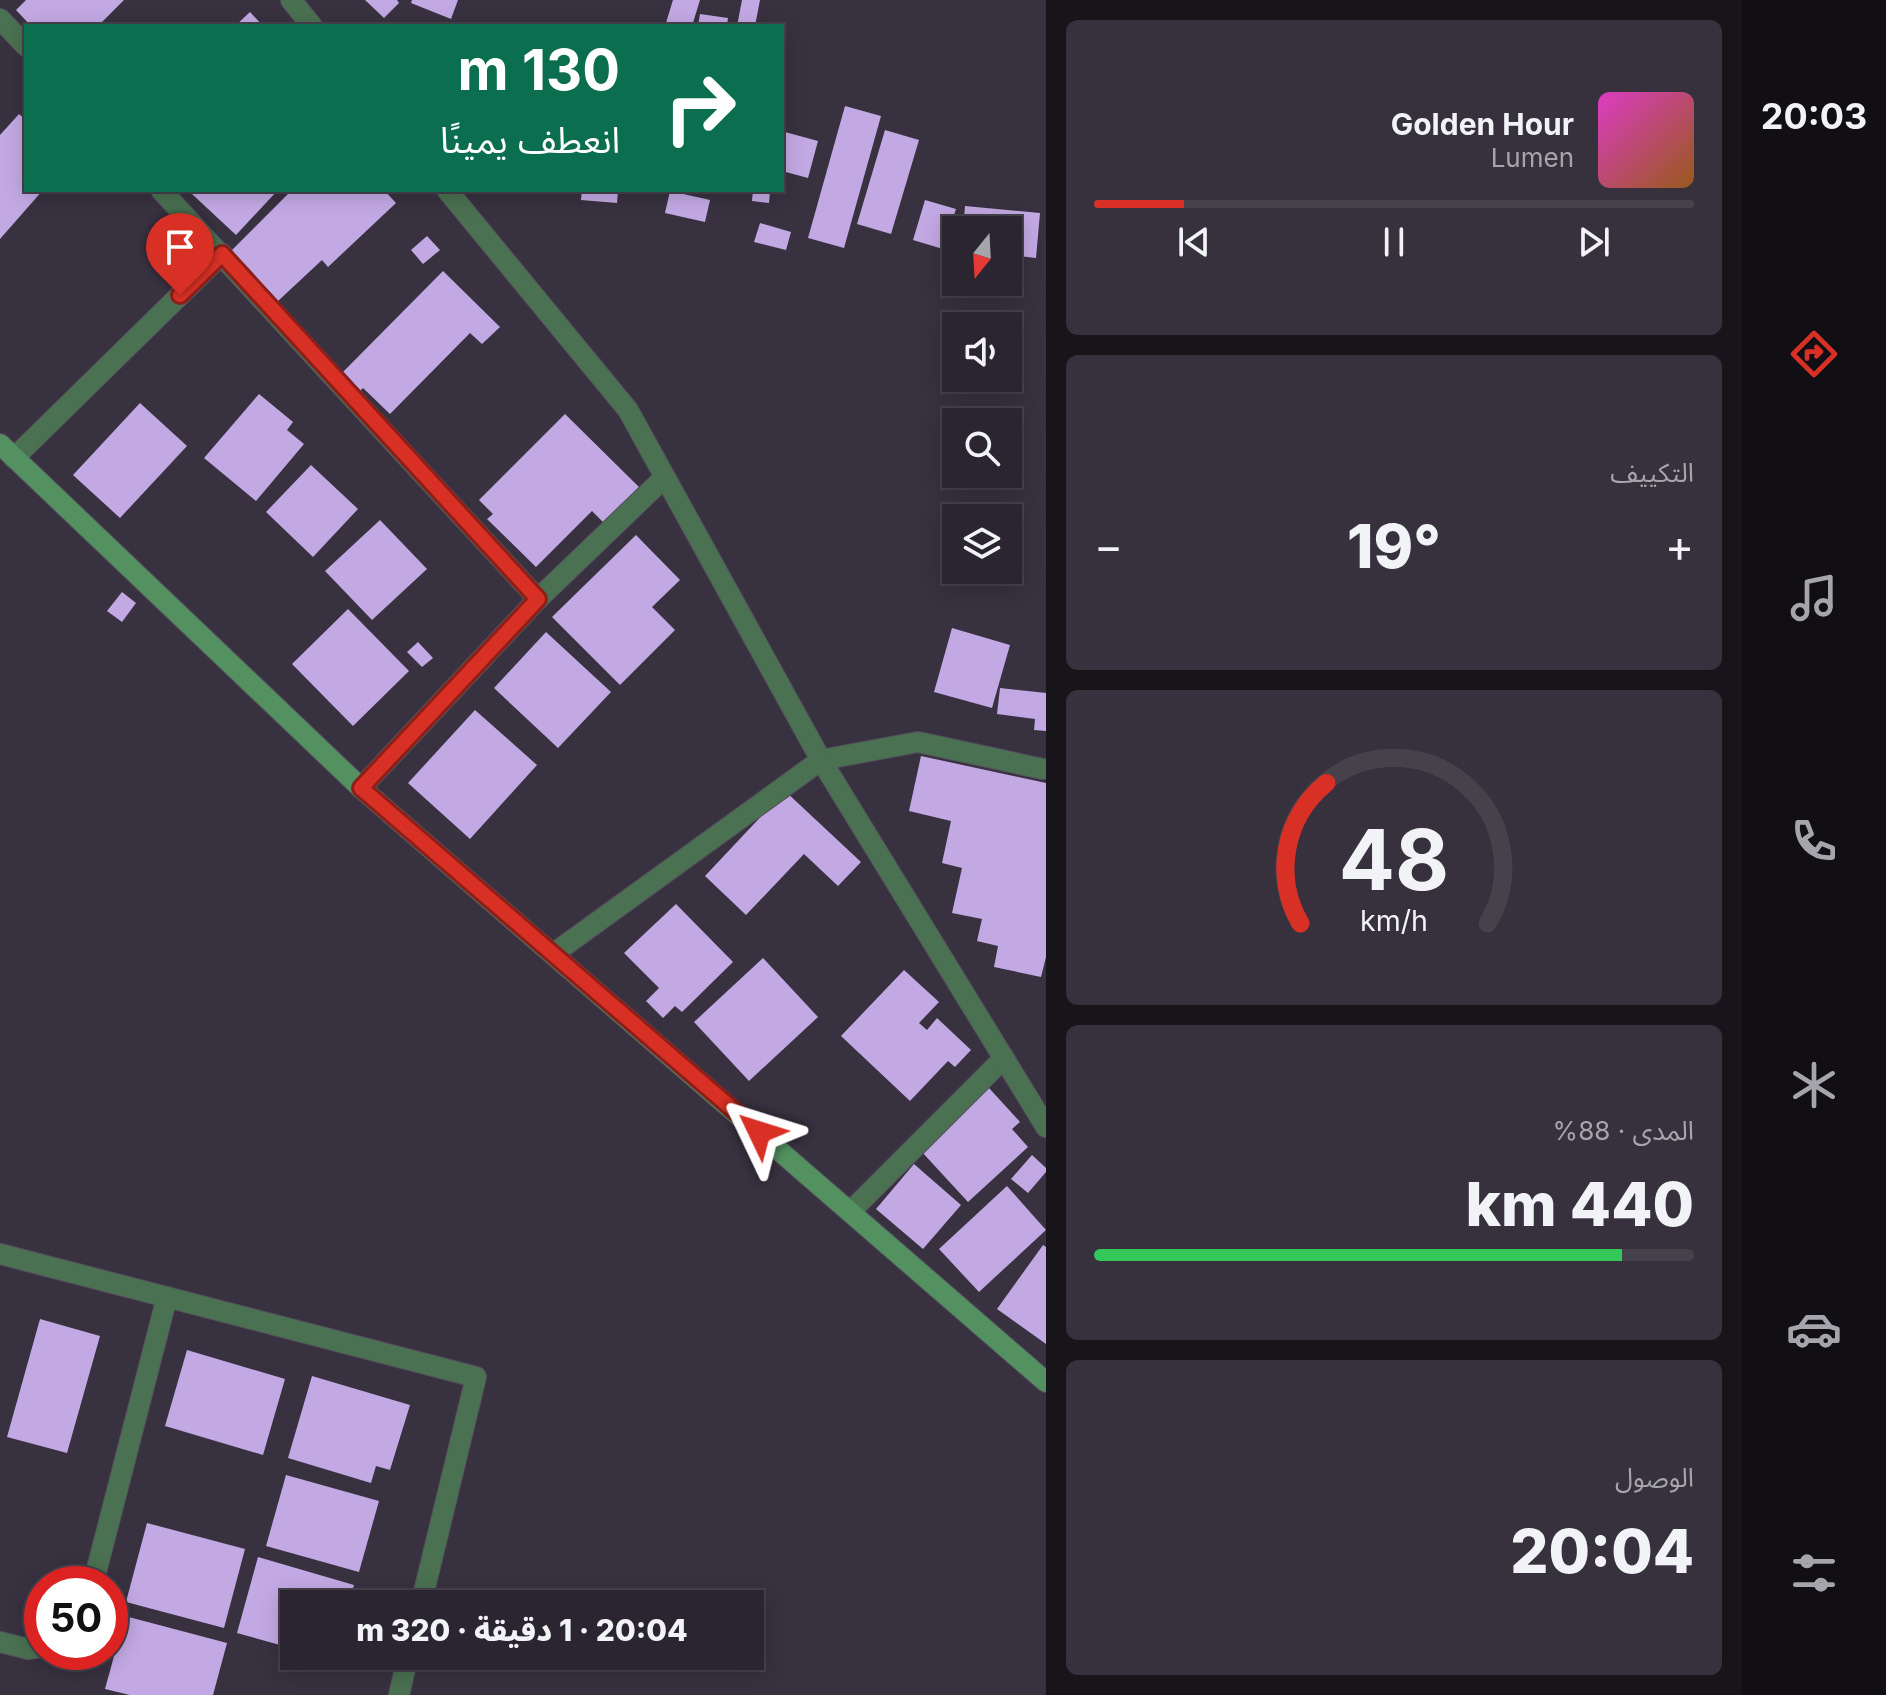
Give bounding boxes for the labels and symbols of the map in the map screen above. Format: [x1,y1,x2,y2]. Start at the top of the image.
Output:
pin [146,213,214,295]
north arrow [942,216,1022,296]
position arrow [717,1090,801,1174]
speed limit sign: 50 [24,1566,128,1670]

